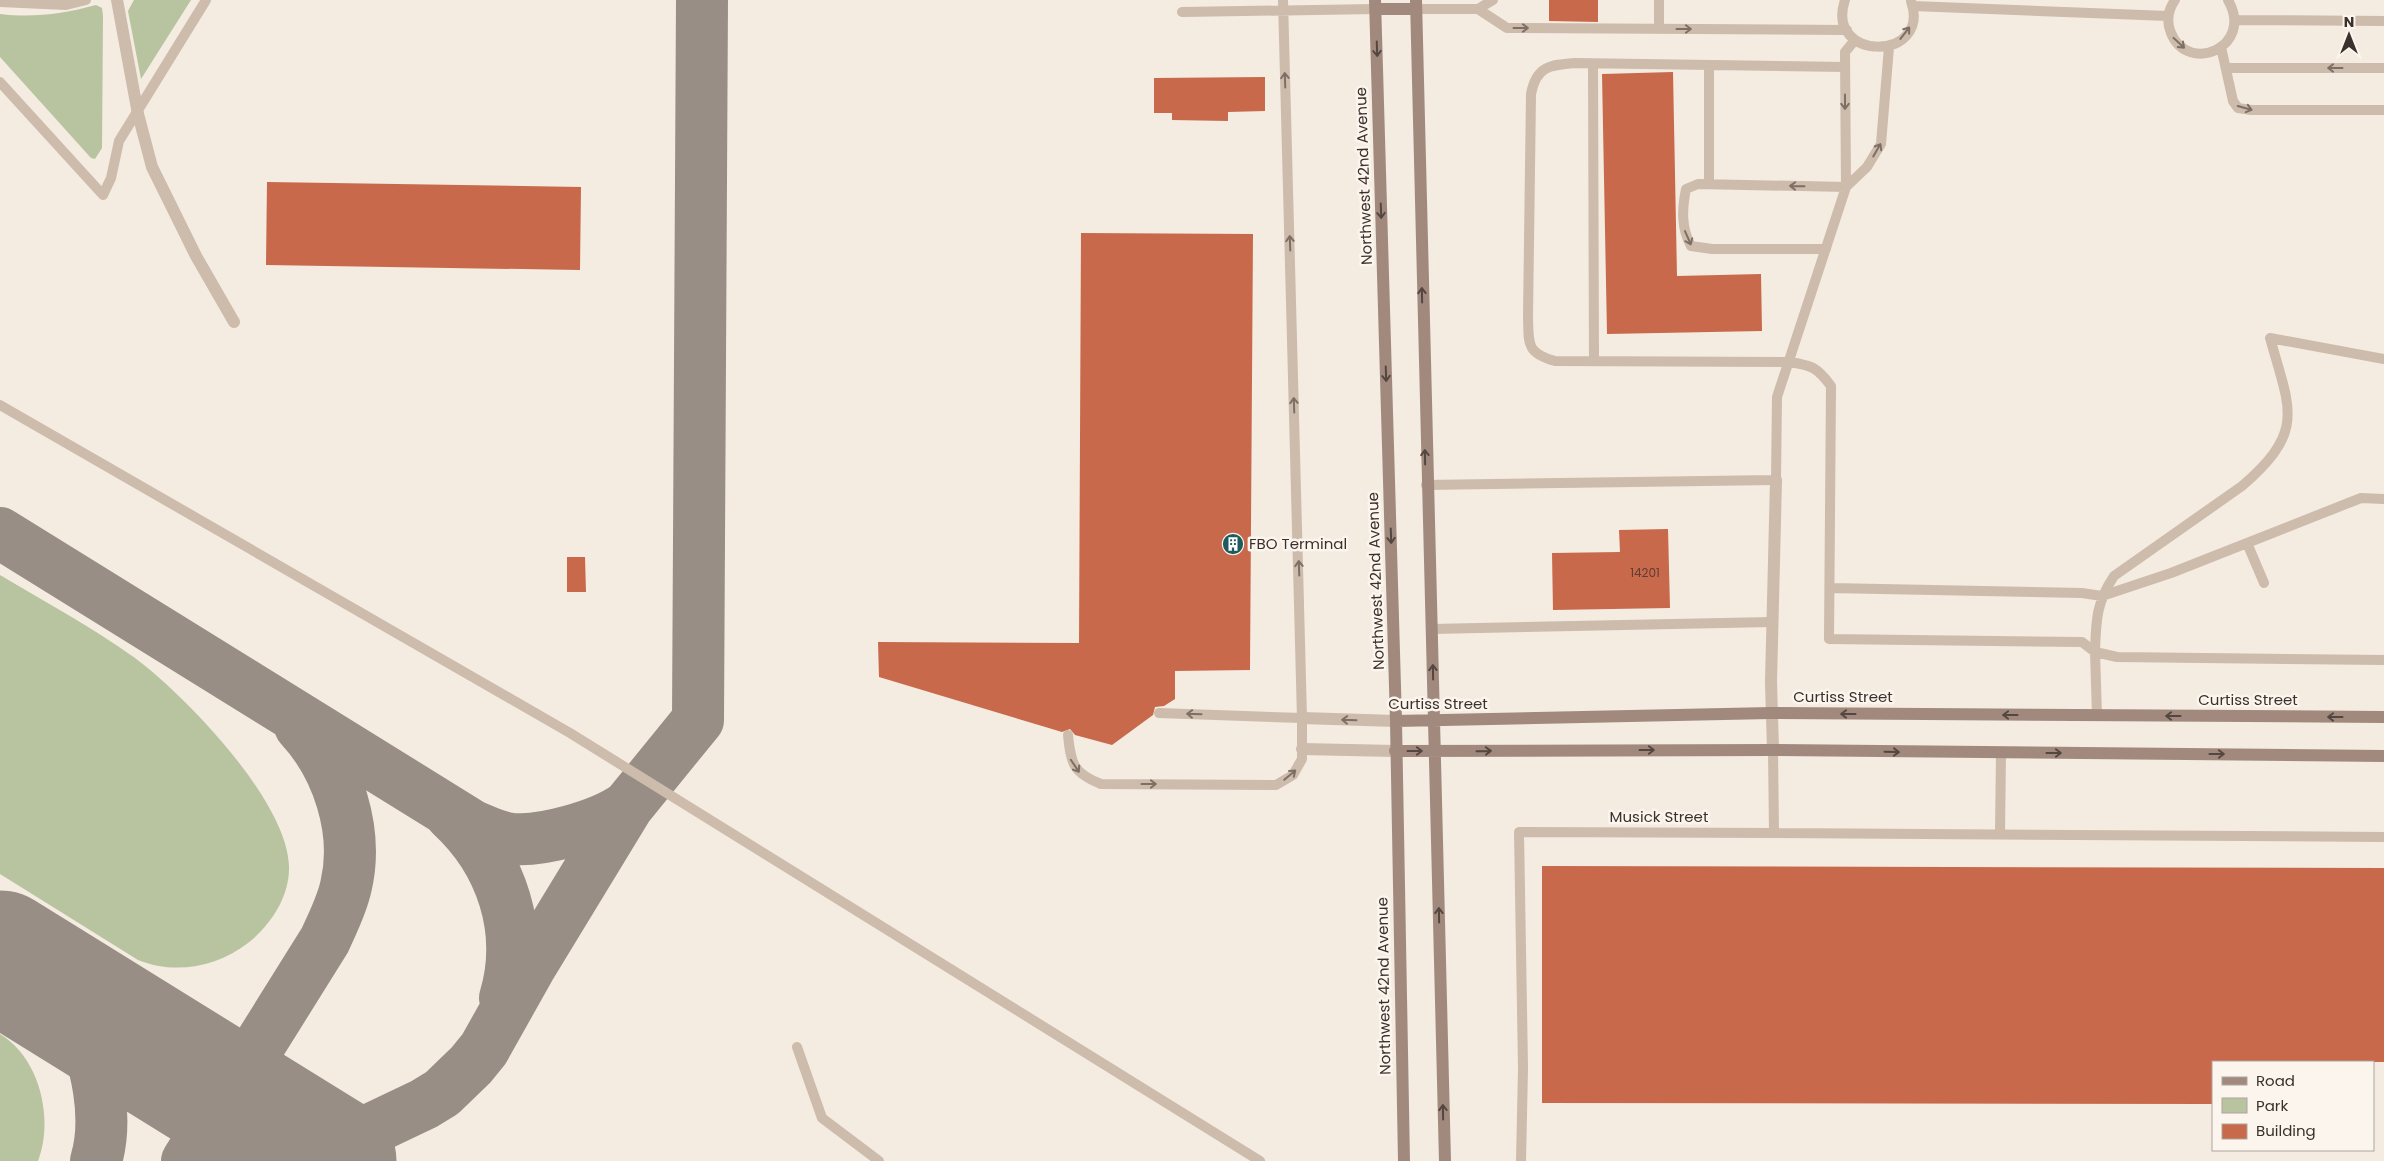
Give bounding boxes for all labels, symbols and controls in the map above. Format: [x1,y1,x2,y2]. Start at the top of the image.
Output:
north arrow [2324,10,2374,60]
text: N [2344,12,2354,32]
one-way arrow [1512,23,1529,33]
one-way arrow [1675,24,1691,34]
one-way arrow [1900,27,1911,40]
one-way arrow [2172,37,2185,49]
one-way arrow [1372,40,1382,56]
one-way arrow [2328,63,2344,73]
one-way arrow [1280,73,1290,89]
street label: Northwest 42nd Avenue [1350,87,1377,265]
one-way arrow [1840,94,1850,110]
one-way arrow [2237,104,2253,113]
one-way arrow [1872,143,1882,158]
one-way arrow [1789,181,1806,191]
one-way arrow [1377,203,1386,219]
one-way arrow [1684,231,1694,246]
one-way arrow [1285,235,1295,252]
one-way arrow [1417,287,1427,303]
one-way arrow [1381,365,1391,381]
one-way arrow [1290,398,1299,414]
one-way arrow [1421,449,1430,465]
street label: Northwest 42nd Avenue [1362,492,1389,670]
one-way arrow [1386,528,1396,544]
building icon: FBO Terminal [1221,532,1245,556]
place label: FBO Terminal [1249,533,1347,554]
one-way arrow [1294,560,1304,576]
house number: 14201 [1630,564,1660,581]
one-way arrow [1429,664,1438,680]
street label: Curtiss Street [1793,686,1893,707]
street label: Curtiss Street [2198,689,2298,710]
street label: Curtiss Street [1388,693,1488,714]
one-way arrow [1840,709,1856,719]
one-way arrow [1186,710,1202,719]
one-way arrow [2003,710,2019,719]
one-way arrow [2165,711,2182,721]
one-way arrow [2328,712,2344,722]
one-way arrow [1342,715,1358,724]
one-way arrow [1638,745,1654,755]
one-way arrow [1407,746,1423,756]
one-way arrow [1476,746,1492,756]
one-way arrow [1883,747,1899,757]
one-way arrow [2046,748,2062,758]
one-way arrow [2208,750,2224,759]
one-way arrow [1070,759,1080,773]
one-way arrow [1283,769,1296,780]
one-way arrow [1141,779,1157,789]
street label: Musick Street [1610,806,1708,827]
street label: Northwest 42nd Avenue [1371,897,1396,1075]
one-way arrow [1434,907,1443,923]
legend [2212,1061,2374,1151]
text: Road [2256,1070,2295,1091]
text: Park [2256,1095,2288,1116]
one-way arrow [1439,1105,1448,1121]
text: Building [2256,1120,2316,1141]

